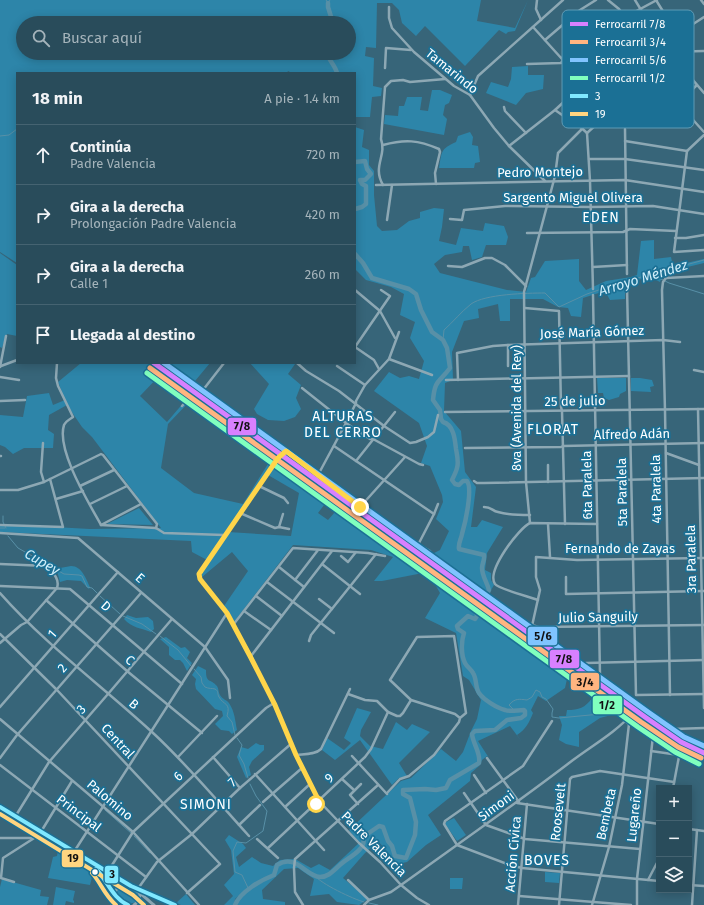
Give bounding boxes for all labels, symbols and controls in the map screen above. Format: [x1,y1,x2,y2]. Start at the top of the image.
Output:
legend [562,10,694,128]
search box [16,16,356,60]
text: Ferrocarril 7/8 [595,18,665,31]
icon: search [30,27,52,49]
text: Buscar aquí [62,29,142,47]
text: Ferrocarril 3/4 [595,36,666,49]
street label: Tamarindo [423,45,481,97]
text: Ferrocarril 5/6 [595,54,666,67]
text: Ferrocarril 1/2 [595,72,665,85]
text: 18 min [32,88,83,109]
text: 3 [595,90,601,103]
text: A pie · 1.4 km [264,91,340,106]
text: 19 [595,108,606,121]
text: Continúa [70,138,131,156]
icon: ahead [32,144,54,166]
text: 720 m [306,147,340,162]
text: Padre Valencia [70,156,156,171]
street label: Pedro Montejo [497,164,583,180]
street label: Sargento Miguel Olivera [503,190,643,205]
text: Gira a la derecha [70,198,184,216]
icon: right [32,204,54,226]
text: 420 m [305,207,340,222]
district label: EDEN [582,209,620,226]
text: Prolongación Padre Valencia [70,216,236,231]
water label: Arroyo Méndez [595,256,691,300]
text: Gira a la derecha [70,258,184,276]
icon: right [32,264,54,286]
text: 260 m [305,267,340,282]
text: Calle 1 [70,276,108,291]
street label: José María Gómez [540,323,645,341]
icon: arrive [32,324,54,346]
text: Llegada al destino [70,326,195,344]
street label: 8va (Avenida del Rey) [509,345,524,471]
street label: 25 de julio [544,393,606,409]
district label: ALTURAS DEL CERRO [304,408,382,441]
line badge: 7/8 [227,417,257,436]
text: 7/8 [234,420,251,433]
district label: FLORAT [527,421,579,438]
street label: Alfredo Adán [594,426,670,442]
street label: 6ta Paralela [579,450,595,520]
street label: 4ta Paralela [648,454,664,524]
street label: 5ta Paralela [614,458,630,526]
route end [351,498,369,516]
street label: 3ra Paralela [683,525,699,593]
street label: Fernando de Zayas [565,541,675,556]
water label: Cupey [21,545,64,579]
street label: E [132,570,148,586]
street label: D [98,598,114,614]
street label: Julio Sanguily [558,609,639,625]
line badge: 5/6 [527,626,558,646]
street label: 1 [44,627,60,641]
text: 5/6 [534,630,552,643]
line badge: 7/8 [549,649,580,669]
street label: C [122,652,138,669]
text: 7/8 [556,653,573,666]
street label: 2 [54,661,70,675]
line badge: 3/4 [570,672,600,691]
text: 3/4 [576,676,593,689]
line badge: 1/2 [592,695,623,715]
street label: B [126,696,142,712]
text: 1/2 [599,699,615,712]
street label: 3 [73,702,89,716]
street label: Central [98,721,138,762]
street label: 6 [170,768,186,784]
street label: 9 [321,770,337,786]
street label: 7 [225,774,239,789]
street label: Palomino [84,777,136,823]
street label: Roosevelt [548,782,569,842]
map controls [656,785,692,893]
button: + [656,785,692,821]
street label: Bembeta [593,787,619,841]
street label: Lugareño [624,787,644,843]
street label: Simoni [475,788,517,824]
street label: Principal [54,791,104,835]
route start [307,795,325,813]
district label: SIMONI [180,796,232,813]
street label: Padre Valencia [338,808,410,880]
street label: Acción Cívica [502,815,524,893]
button: − [656,821,692,857]
line badge: 19 [61,849,84,868]
text: 19 [67,852,79,865]
district label: BOVES [524,852,570,869]
button: layers [656,857,692,893]
line badge: 3 [104,865,119,884]
unlabelled marker [90,867,100,877]
text: 3 [108,868,115,881]

